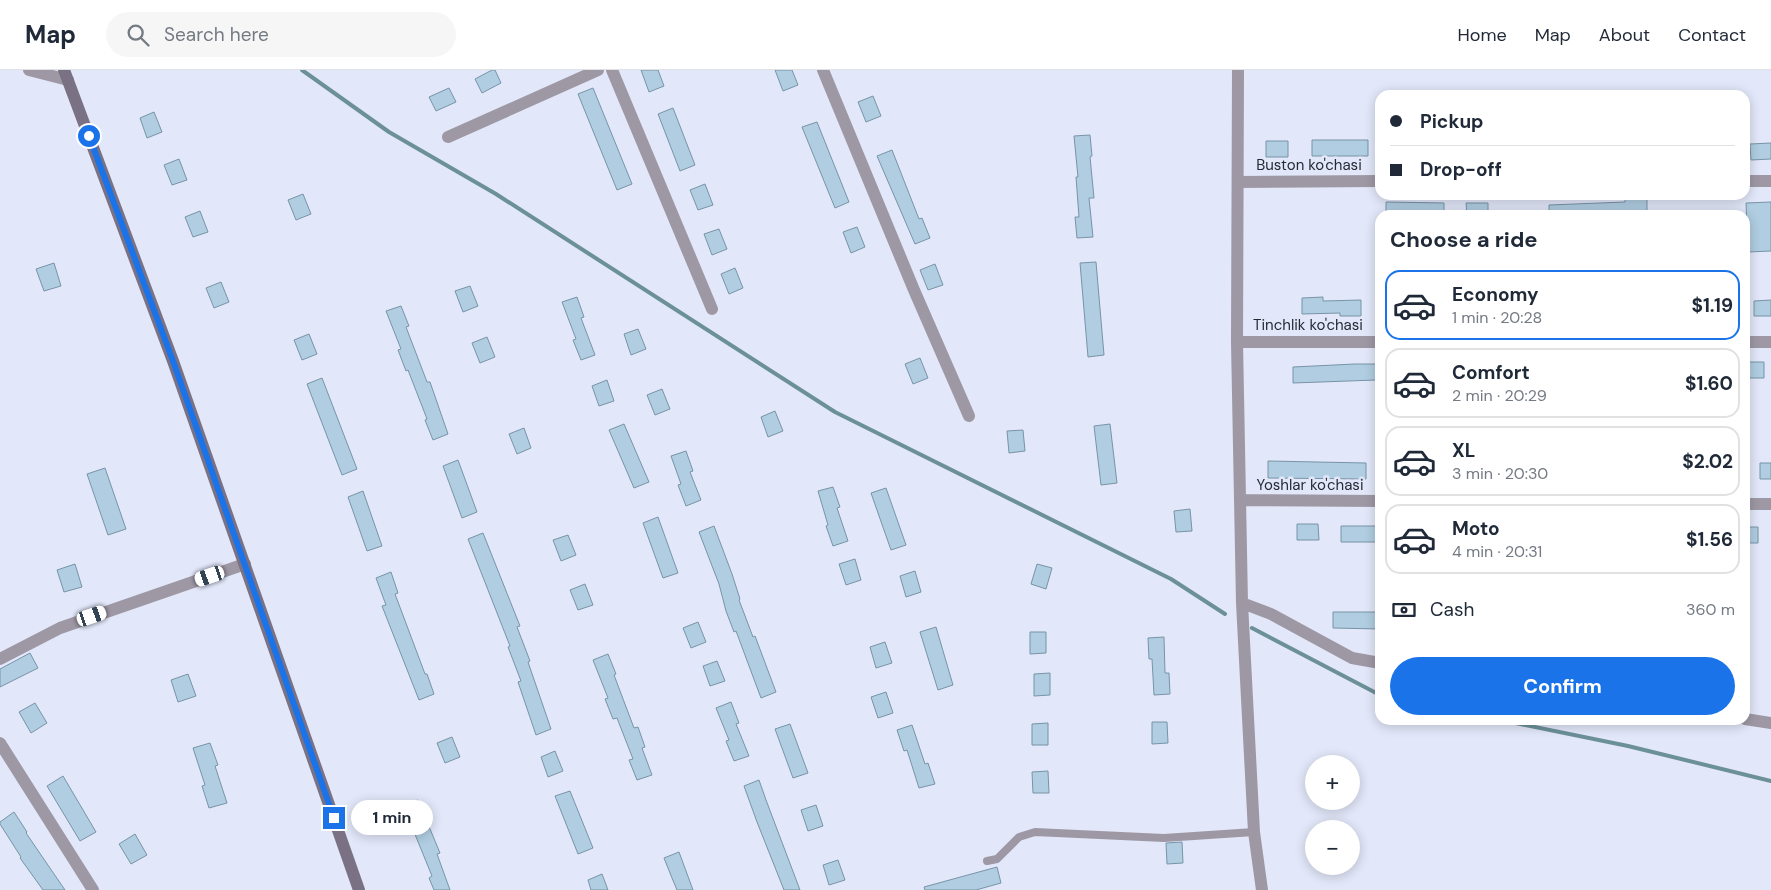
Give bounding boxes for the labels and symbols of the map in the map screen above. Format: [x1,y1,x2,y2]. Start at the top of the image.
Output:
route start [78,125,100,147]
street label: Buston ko'chasi [1256,155,1362,175]
street label: Tinchlik ko'chasi [1253,315,1363,335]
street label: Yoshlar ko'chasi [1257,475,1364,495]
car [193,564,226,588]
car [75,604,108,628]
callout: 1 min [352,800,434,836]
route end [323,807,345,829]

